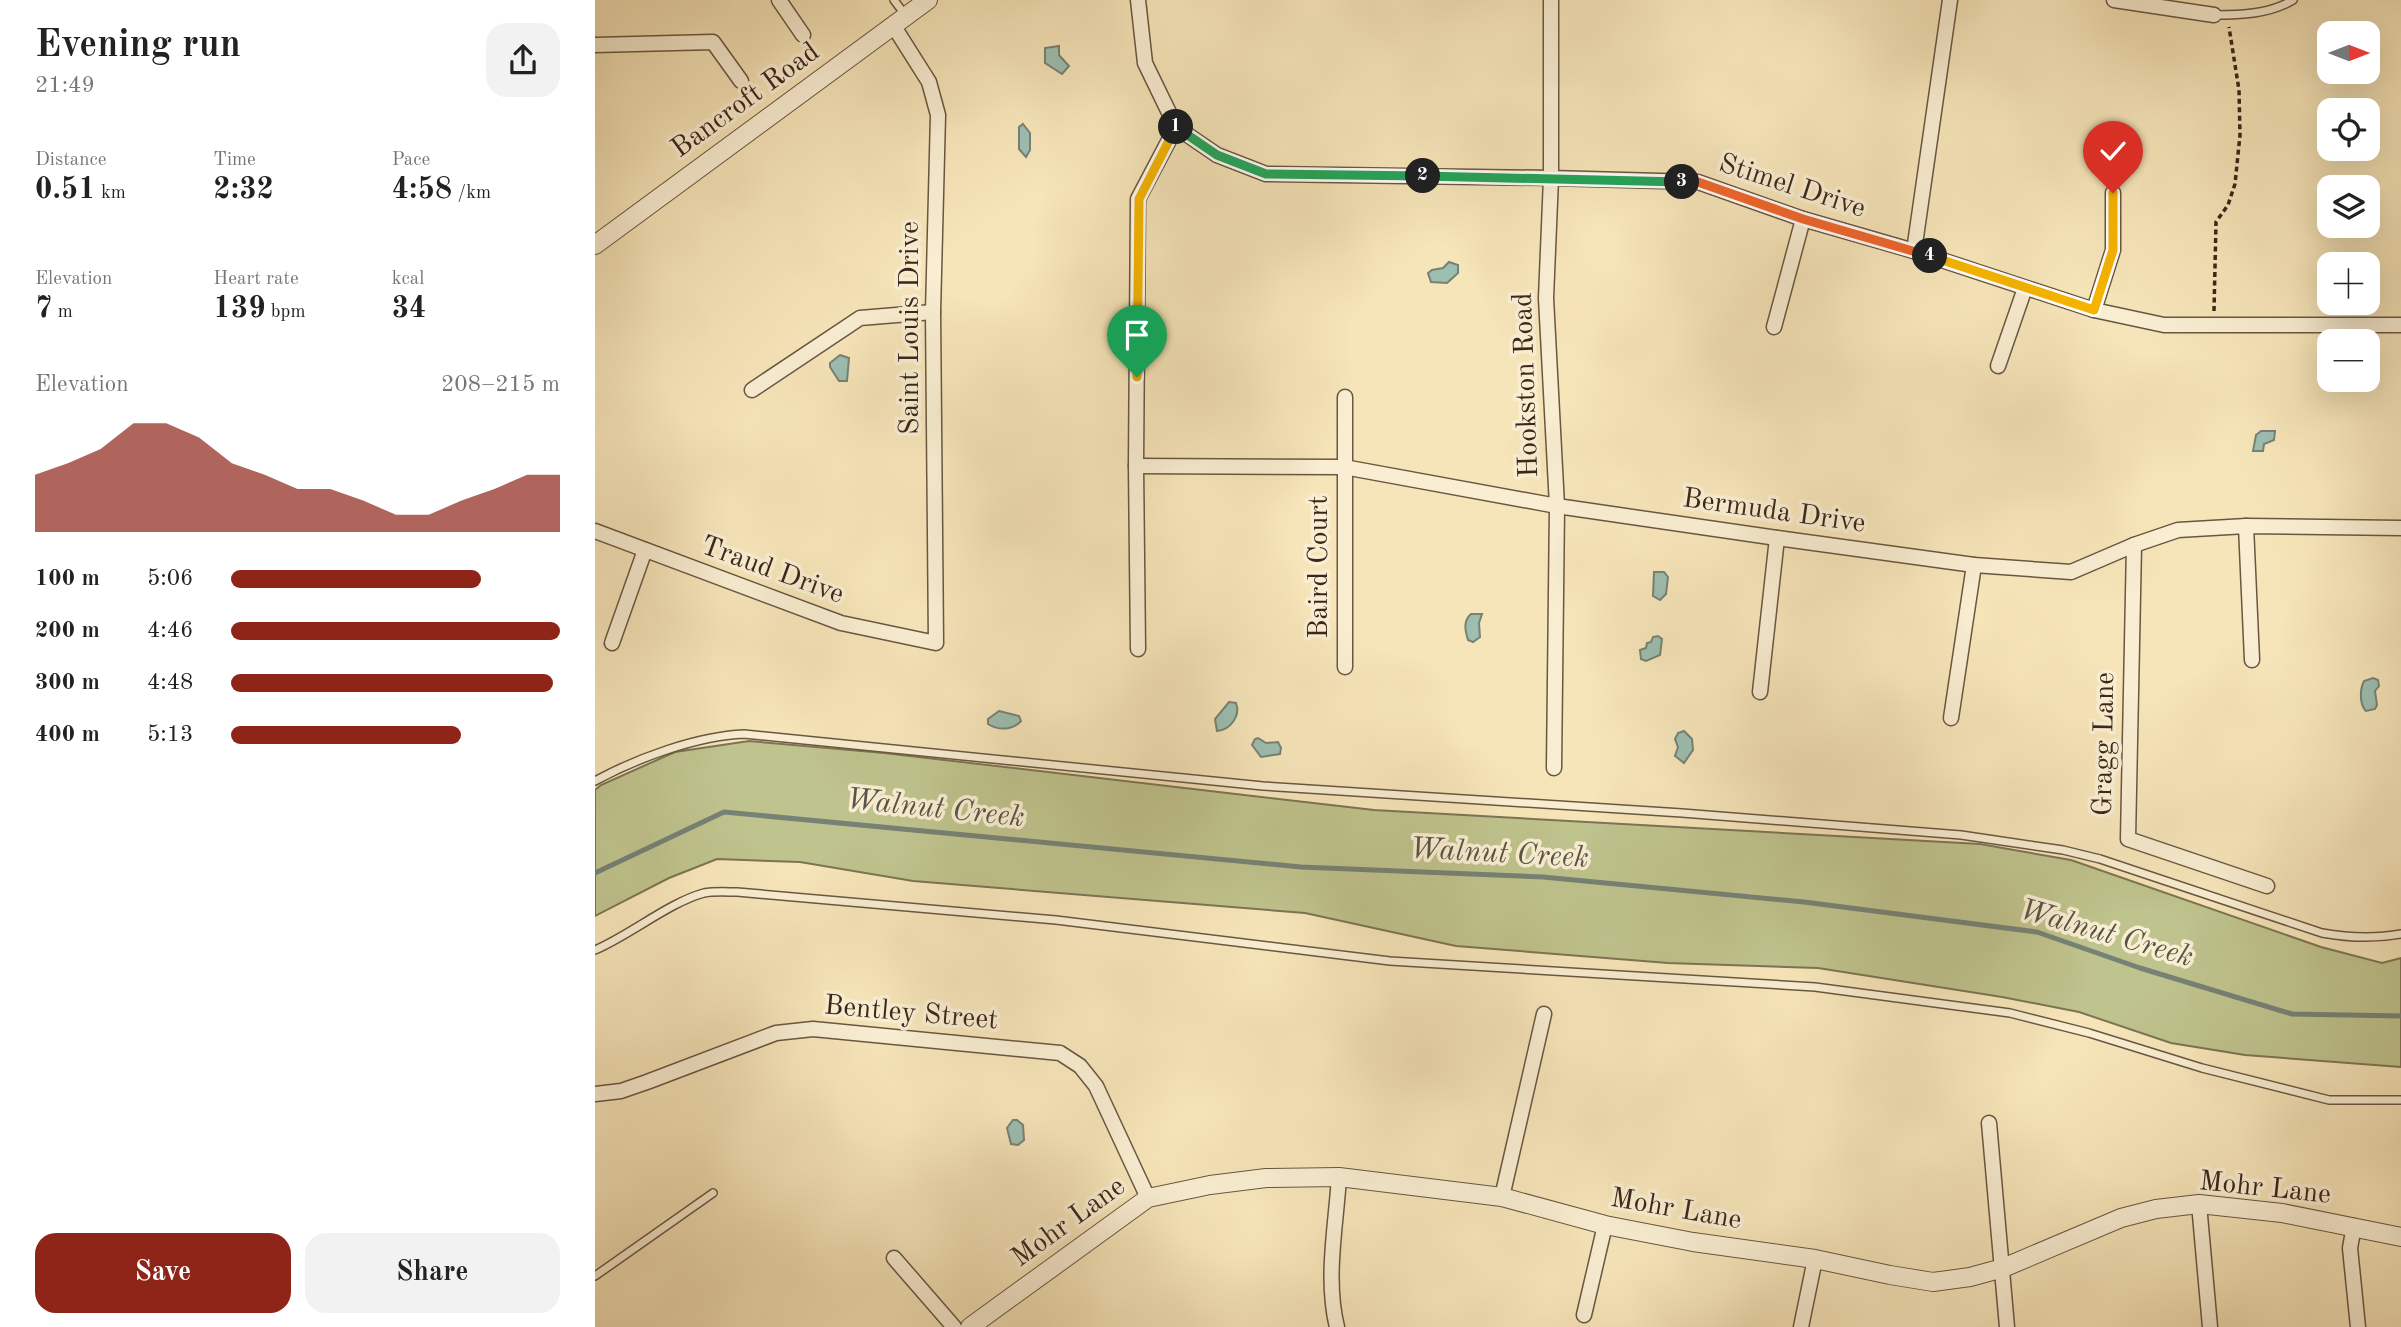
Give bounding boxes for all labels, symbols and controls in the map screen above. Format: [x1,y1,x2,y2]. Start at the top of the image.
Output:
north arrow [2317,21,2380,84]
map controls [2317,21,2380,392]
button: share [486,23,560,97]
text: Evening run [35,27,241,65]
street label: Bancroft Road [667,38,825,164]
text: 21:49 [35,74,95,97]
button: locate [2317,98,2380,161]
pin: 1 [1159,110,1193,144]
text: 1 [1170,117,1181,136]
pin [2083,121,2143,193]
icon: check [2094,132,2132,170]
street label: Stimel Drive [1715,150,1869,224]
text: Distance [35,151,107,170]
text: Time [213,151,256,170]
text: Pace [392,151,430,170]
pin: 2 [1405,158,1441,194]
pin: 3 [1665,164,1699,200]
text: 2 [1417,166,1428,185]
text: 3 [1676,172,1687,191]
text: 0.51 [35,175,96,205]
text: 2:32 [213,175,274,205]
text: 4:58 [392,175,452,205]
button: layers [2317,175,2380,238]
text: km [96,184,126,203]
text: /km [452,184,491,203]
street label: Saint Louis Drive [897,221,925,435]
pin: 4 [1913,238,1947,274]
text: 4 [1924,246,1935,265]
button: + [2317,252,2380,315]
text: Elevation [35,270,112,289]
text: Heart rate [213,270,299,289]
text: kcal [392,270,424,289]
street label: Hookston Road [1510,292,1544,478]
text: 7 [35,294,52,324]
text: 139 [213,294,266,324]
text: 34 [392,294,426,324]
text: m [52,303,73,322]
text: bpm [266,303,306,322]
pin [1107,305,1167,377]
icon: arrive [1118,316,1156,354]
button: − [2317,329,2380,392]
text: Elevation [35,373,129,396]
text: 208–215 m [441,373,560,396]
street label: Bermuda Drive [1681,485,1867,539]
street label: Baird Court [1306,495,1334,639]
street label: Traud Drive [697,532,847,610]
text: 100 m [35,567,100,590]
text: 5:06 [147,567,193,590]
text: 200 m [35,619,100,642]
text: 4:46 [147,619,193,642]
text: 300 m [35,671,100,694]
text: 4:48 [147,671,193,694]
street label: Gragg Lane [2090,672,2120,816]
text: 400 m [35,723,100,746]
text: 5:13 [147,723,193,746]
water label: Walnut Creek [844,785,1026,833]
water label: Walnut Creek [1409,834,1589,874]
water label: Walnut Creek [2016,895,2196,973]
street label: Bentley Street [823,992,999,1036]
street label: Mohr Lane [2198,1168,2332,1210]
street label: Mohr Lane [1007,1173,1131,1273]
street label: Mohr Lane [1608,1185,1744,1235]
button: Save [35,1233,291,1313]
button: Share [305,1233,560,1313]

